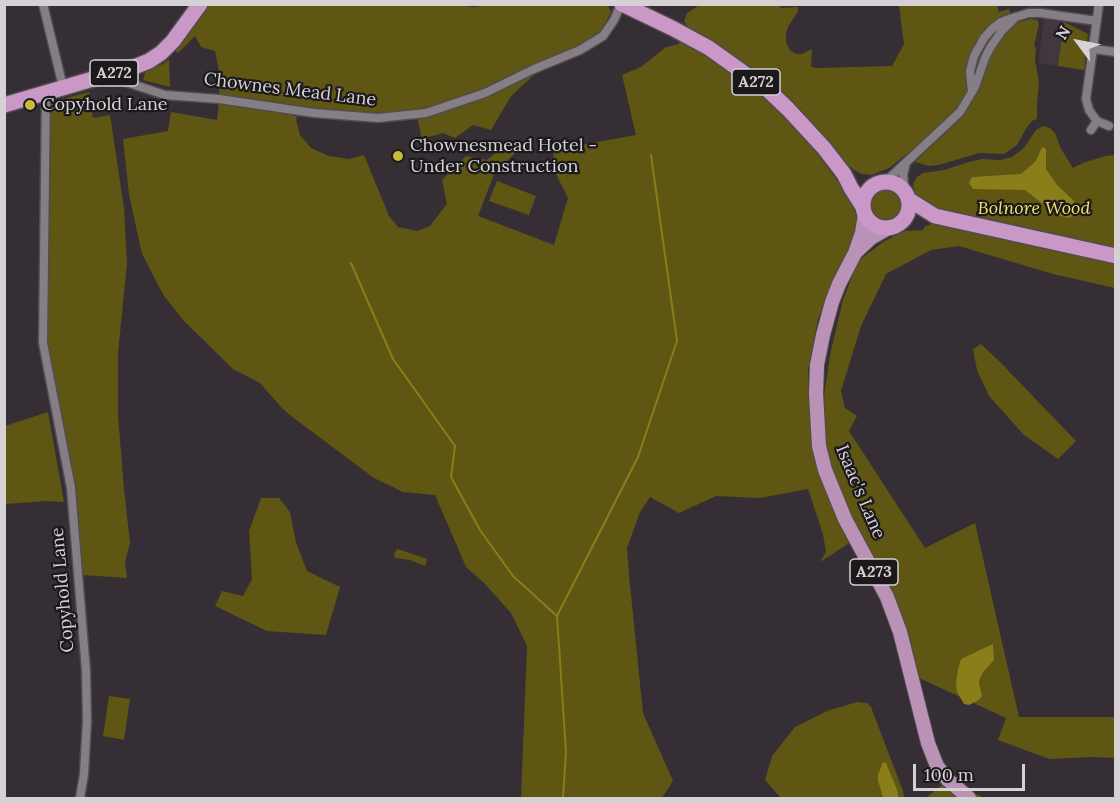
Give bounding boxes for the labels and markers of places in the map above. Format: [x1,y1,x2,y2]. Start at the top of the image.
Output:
place label: Copyhold Lane [42,94,168,116]
marker: Copyhold Lane [23,98,37,112]
place label: Chownesmead Hotel - Under Construction [410,135,597,178]
marker: Chownesmead Hotel - Under Construction [391,149,405,163]

